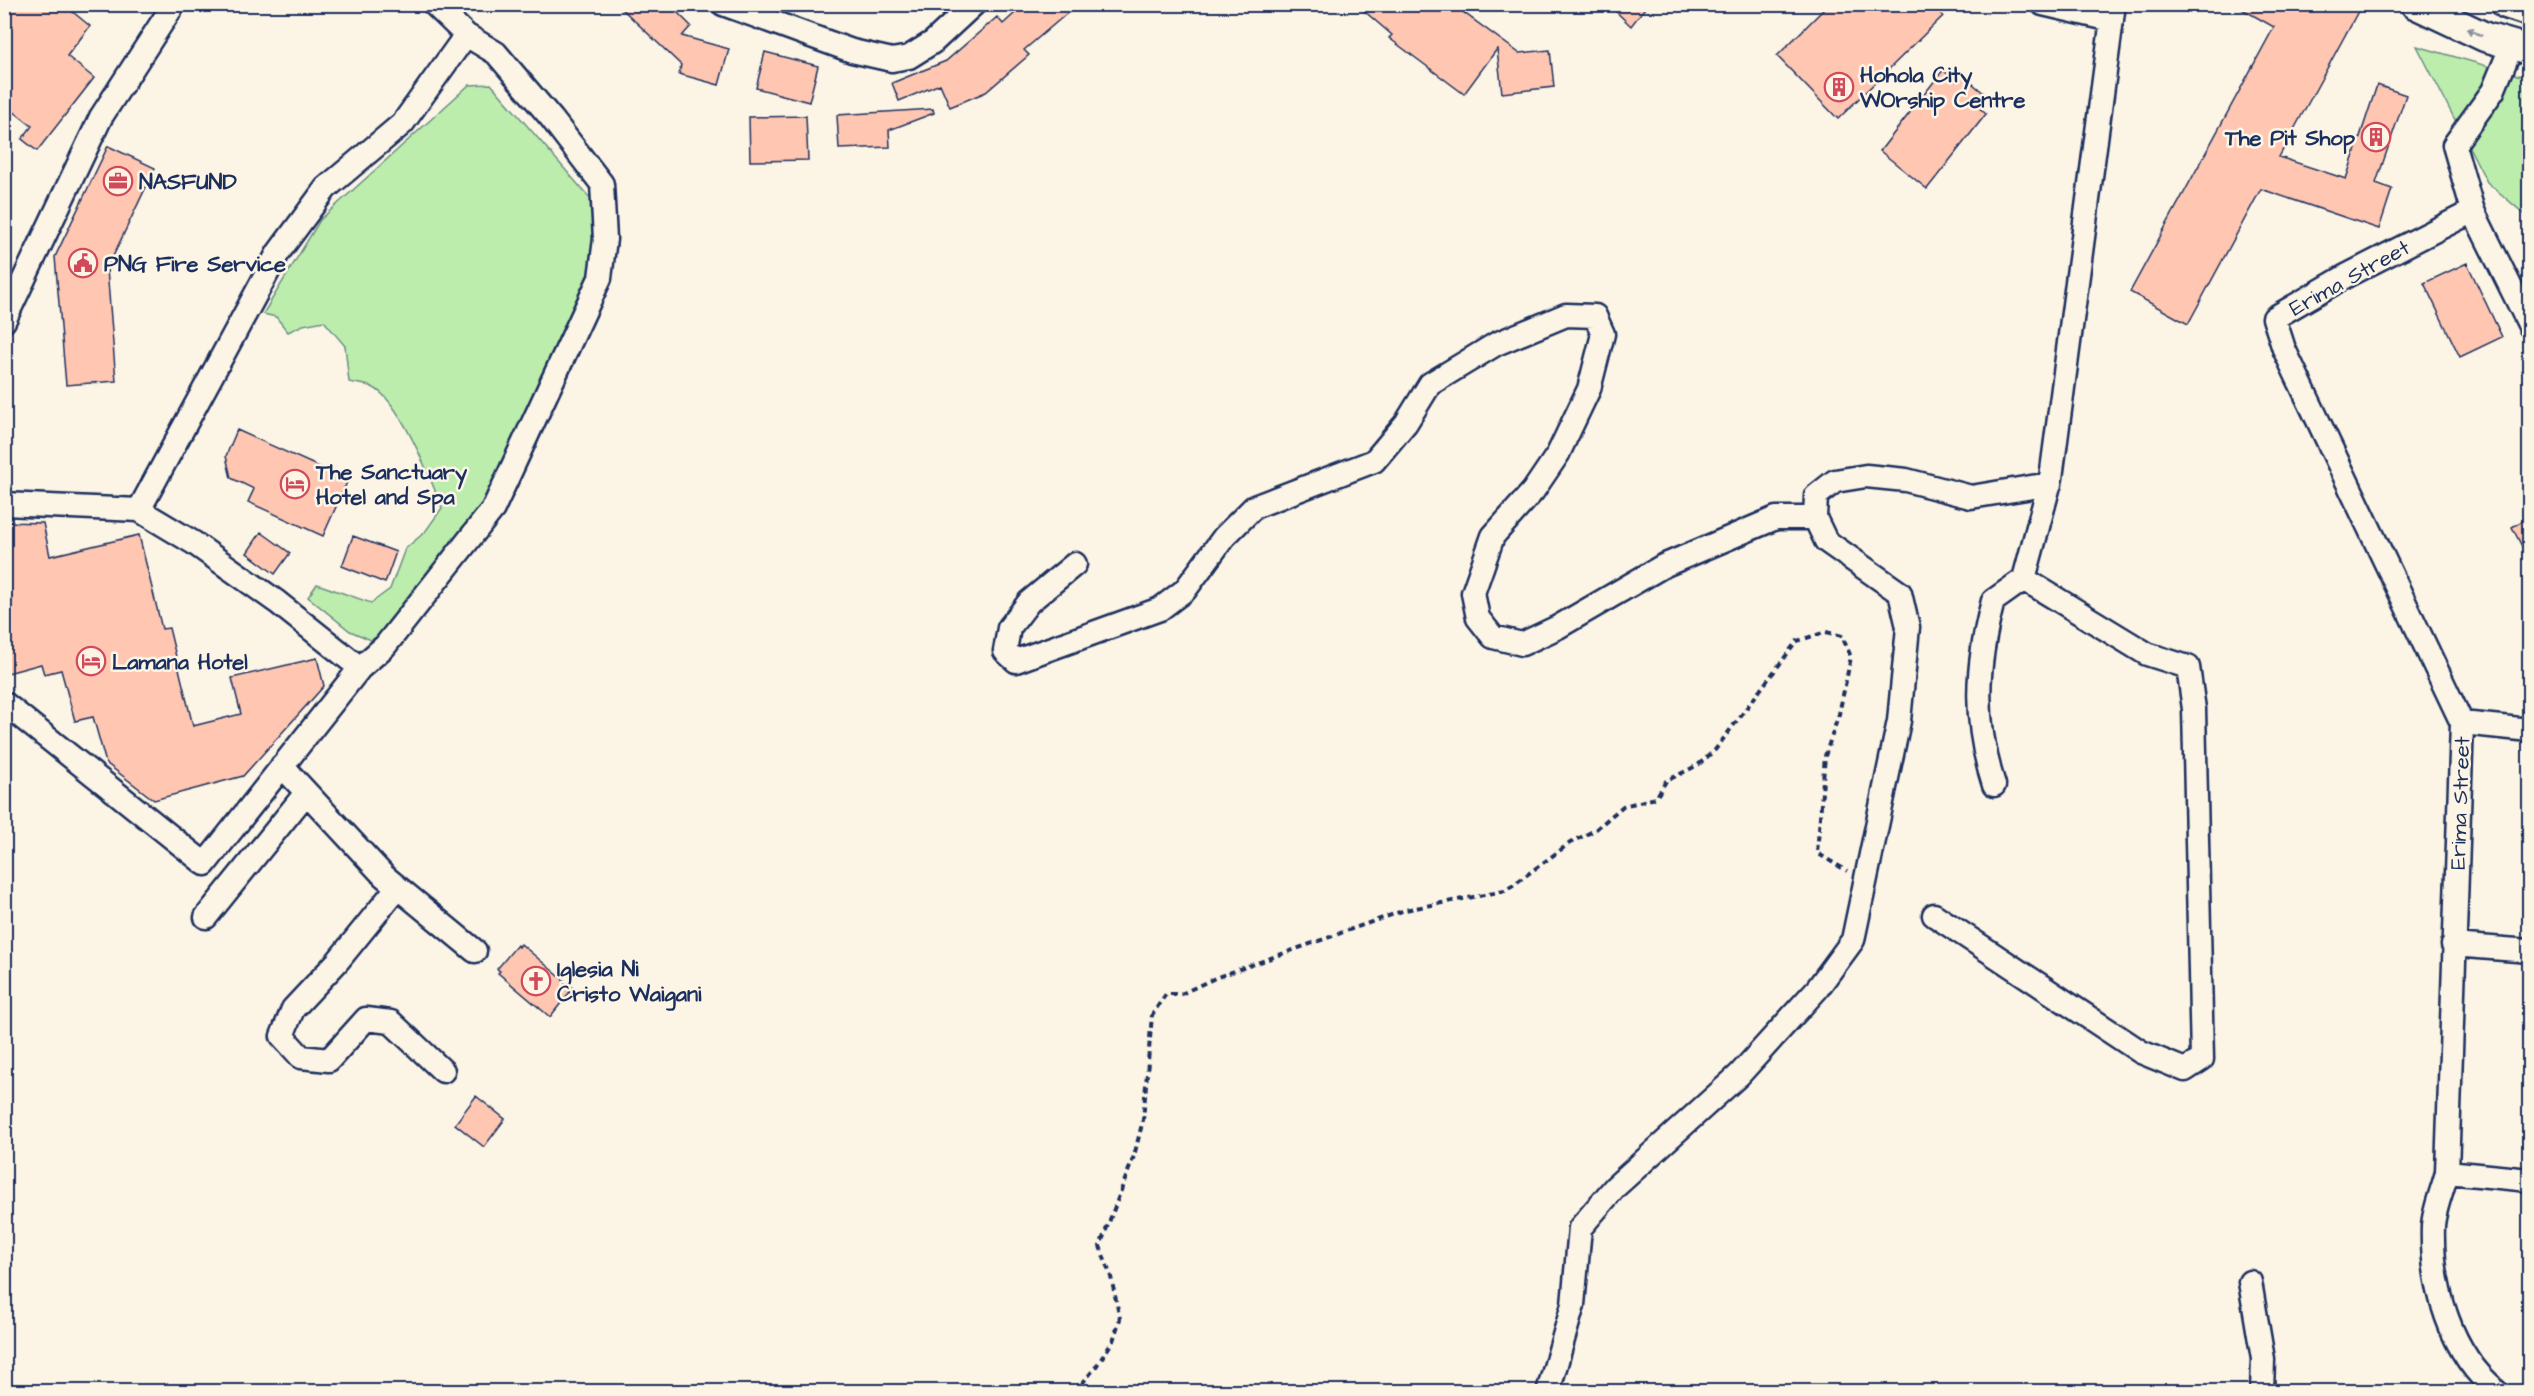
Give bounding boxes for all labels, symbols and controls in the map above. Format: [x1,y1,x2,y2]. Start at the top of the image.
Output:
one-way arrow [2465,27,2482,36]
place label: Hohola City WOrship Centre [1859,60,2025,116]
building icon: Hohola City WOrship Centre [1823,71,1855,103]
building icon: The Pit Shop [2360,121,2392,153]
place label: The Pit Shop [2224,123,2356,154]
office icon: NASFUND [102,165,134,197]
place label: NASFUND [139,167,237,198]
street label: Erima Street [2284,232,2416,324]
public building icon: PNG Fire Service [67,247,99,279]
place label: PNG Fire Service [104,249,286,280]
place label: The Sanctuary Hotel and Spa [315,457,468,513]
hotel icon: The Sanctuary Hotel and Spa [279,468,311,500]
hotel icon: Lamana Hotel [75,645,107,677]
place label: Lamana Hotel [112,647,248,678]
street label: Erima Street [2443,736,2478,870]
place label: Iglesia Ni Cristo Waigani [557,954,702,1011]
church icon: Iglesia Ni Cristo Waigani [520,965,552,997]

